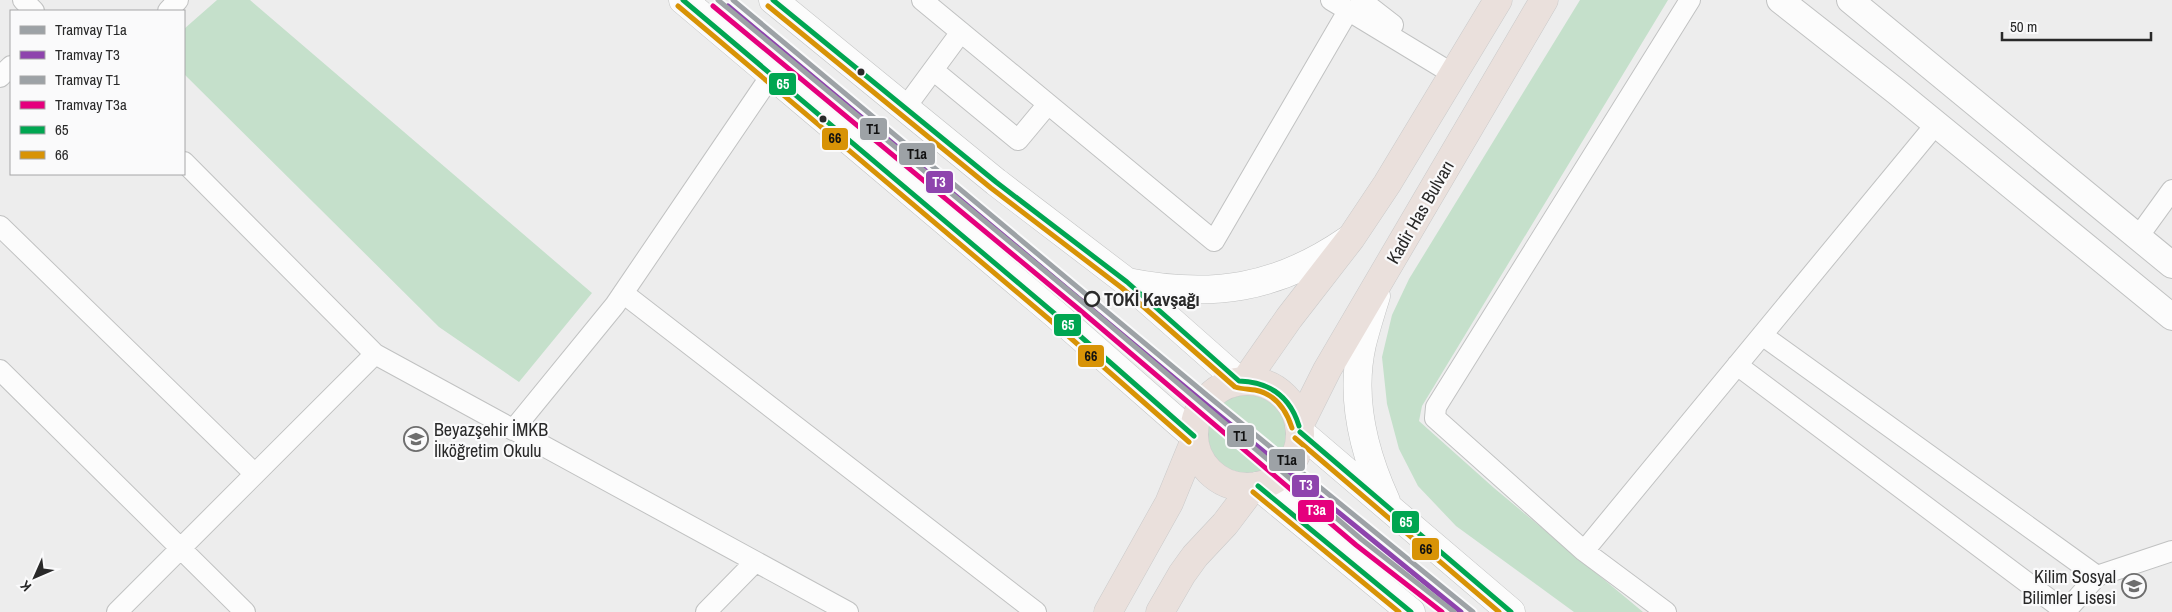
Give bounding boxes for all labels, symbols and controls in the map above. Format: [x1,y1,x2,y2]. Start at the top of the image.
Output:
legend [10,10,185,175]
scale bar [2002,10,2151,42]
text: 50 m [2010,16,2037,37]
text: Tramvay T1a [55,19,127,40]
text: Tramvay T3 [55,44,120,65]
unlabelled marker [856,67,866,77]
text: Tramvay T1 [55,69,120,90]
line badge: 65 [768,72,797,96]
text: 65 [777,75,790,93]
text: Tramvay T3a [55,94,127,115]
unlabelled marker [818,114,828,124]
line badge: T1 [859,117,888,141]
text: 65 [55,119,69,140]
text: T1 [866,120,880,138]
line badge: 66 [821,127,849,151]
text: 66 [829,129,841,147]
line badge: T1a [898,142,936,166]
text: 66 [55,144,69,165]
text: T1a [907,145,927,163]
street label: Kadir Has Bulvarı [1380,156,1460,268]
line badge: T3 [925,170,954,194]
text: T3 [932,173,946,191]
place label: TOKİ Kavşağı [1104,287,1200,312]
marker: TOKİ Kavşağı [1084,291,1100,307]
line badge: 65 [1053,313,1082,337]
text: 65 [1062,316,1075,334]
line badge: 66 [1077,344,1105,368]
text: 66 [1085,347,1097,365]
place label: Beyazşehir İMKB İlköğretim Okulu [434,417,548,463]
line badge: T1 [1226,424,1255,448]
school or university icon: Beyazşehir İMKB İlköğretim Okulu [403,426,429,452]
text: T1 [1233,427,1247,445]
line badge: T1a [1268,448,1306,472]
text: T1a [1277,451,1297,469]
line badge: T3 [1291,474,1320,498]
text: T3 [1299,476,1313,494]
line badge: T3a [1297,499,1335,523]
text: T3a [1306,501,1326,519]
line badge: 65 [1391,510,1420,534]
text: 65 [1400,513,1413,531]
line badge: 66 [1411,537,1440,561]
text: 66 [1420,540,1432,558]
north arrow [10,552,60,602]
place label: Kilim Sosyal Bilimler Lisesi [2022,564,2116,610]
school or university icon: Kilim Sosyal Bilimler Lisesi [2121,573,2147,599]
text: K [16,576,35,595]

